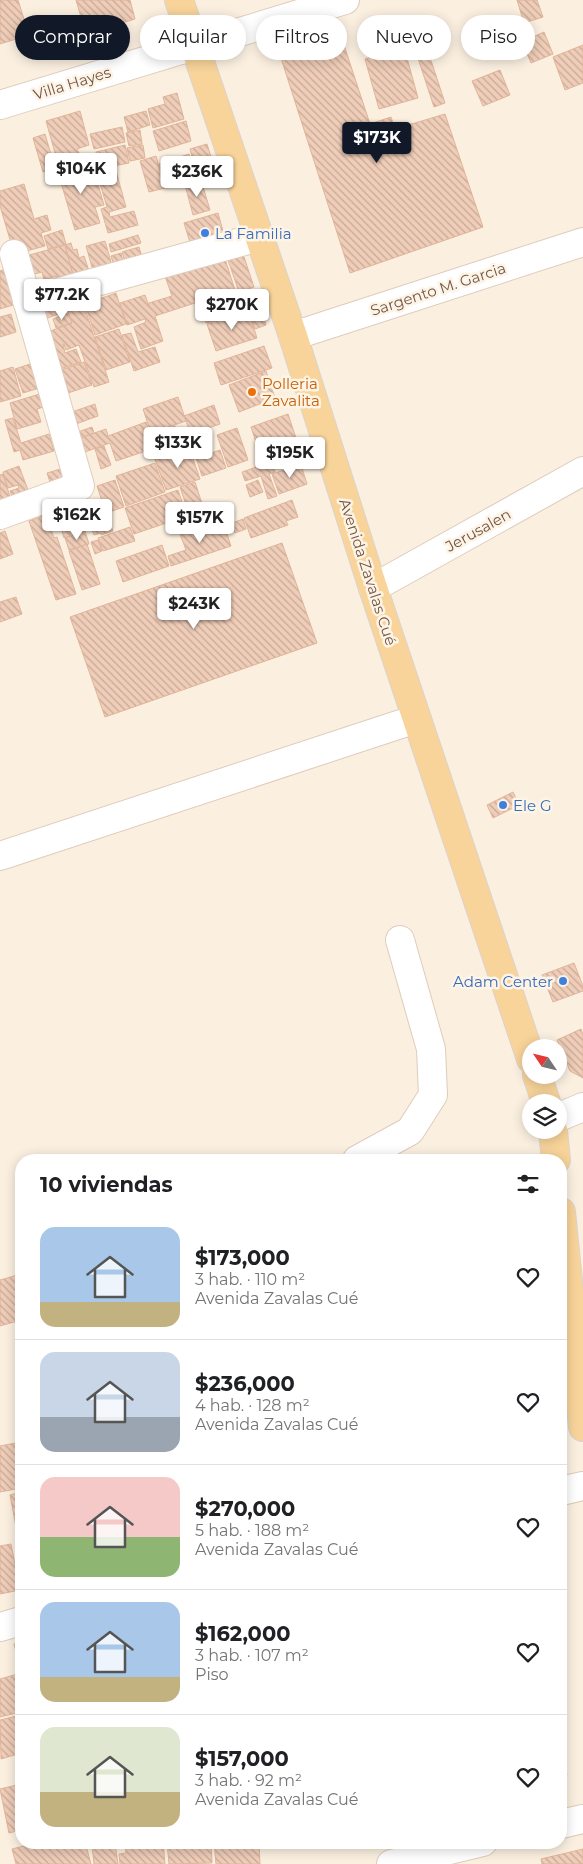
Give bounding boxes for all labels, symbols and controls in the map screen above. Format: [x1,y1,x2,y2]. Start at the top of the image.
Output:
chip: Comprar [15,15,130,60]
chip: Alquilar [140,15,246,60]
chip: Filtros [256,15,347,60]
chip: Nuevo [357,15,451,60]
chip: Piso [461,15,535,60]
street label: Villa Hayes [31,62,113,104]
pin: $173K [342,121,412,164]
text: $173K [353,128,401,147]
pin: $104K [46,152,116,195]
pin: $236K [162,156,232,198]
text: $104K [56,159,106,178]
text: $236K [171,162,223,181]
place label: La Familia [215,224,292,243]
marker: La Familia [199,227,211,239]
street label: Sargento M. Garcia [368,258,508,320]
pin: $77.2K [21,278,103,321]
text: $77.2K [35,285,89,304]
pin: $270K [197,288,267,331]
text: $270K [206,295,258,314]
place label: Polleria Zavalita [262,374,320,410]
marker: Polleria Zavalita [246,386,258,398]
pin: $133K [143,426,213,469]
text: $133K [154,433,202,452]
pin: $195K [255,436,325,479]
text: $195K [266,443,314,462]
street label: Avenida Zavalas Cué [335,496,401,648]
pin: $162K [42,498,112,541]
pin: $157K [165,502,235,544]
street label: Jerusalen [441,504,514,556]
text: $162K [53,505,101,524]
text: $157K [176,508,224,527]
pin: $243K [159,588,229,630]
text: $243K [168,594,220,613]
place label: Ele G [513,796,552,815]
marker: Ele G [497,799,509,811]
place label: Adam Center [453,972,553,991]
marker: Adam Center [557,975,569,987]
north arrow [522,1039,568,1084]
map controls [522,1039,567,1139]
button: layers [522,1094,567,1139]
icon: filters [514,1170,542,1198]
text: 10 viviendas [40,1172,173,1197]
text: $173,000 [195,1245,290,1270]
icon: home [80,1247,140,1307]
icon: heart [514,1263,542,1291]
text: 3 hab. · 110 m² [195,1270,305,1289]
text: Avenida Zavalas Cué [195,1289,358,1308]
text: $236,000 [195,1371,295,1396]
icon: home [80,1372,140,1432]
icon: heart [514,1388,542,1416]
text: 4 hab. · 128 m² [195,1396,310,1415]
text: Avenida Zavalas Cué [195,1415,358,1434]
text: $270,000 [195,1496,295,1521]
icon: home [80,1497,140,1557]
icon: heart [514,1513,542,1541]
text: 5 hab. · 188 m² [195,1521,309,1540]
text: Avenida Zavalas Cué [195,1540,358,1559]
text: $162,000 [195,1621,290,1646]
icon: home [80,1622,140,1682]
icon: heart [514,1638,542,1666]
text: 3 hab. · 107 m² [195,1646,309,1665]
text: Piso [195,1665,229,1684]
text: $157,000 [195,1746,289,1771]
icon: home [80,1747,140,1807]
icon: heart [514,1763,542,1791]
text: 3 hab. · 92 m² [195,1771,302,1790]
text: Avenida Zavalas Cué [195,1790,358,1809]

